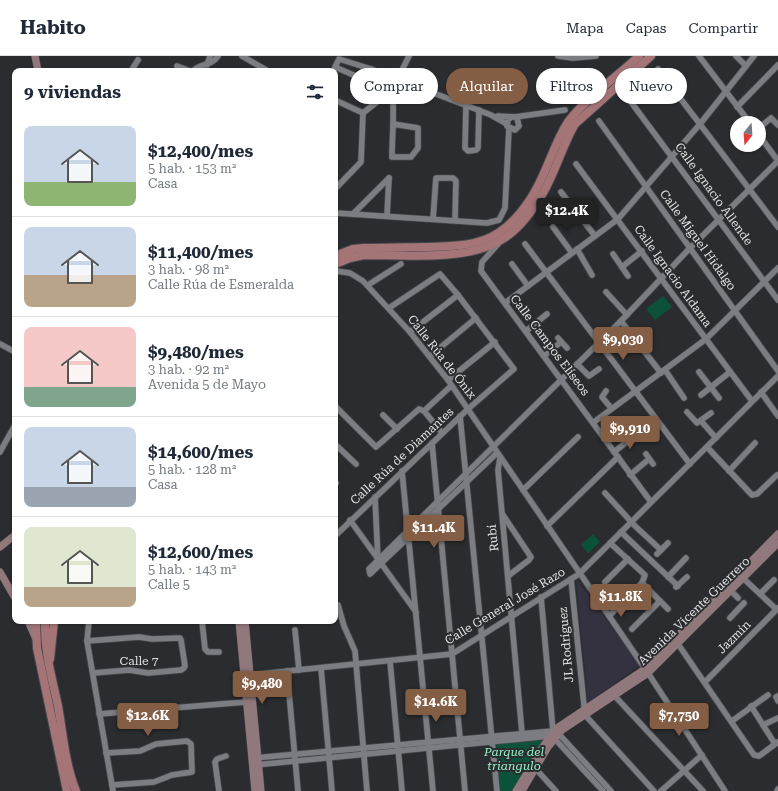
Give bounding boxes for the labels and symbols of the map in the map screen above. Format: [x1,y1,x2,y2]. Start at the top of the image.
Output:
north arrow [730,116,766,152]
street label: Calle Ignacio Allende [672,140,756,248]
street label: Calle Miguel Hidalgo [657,187,739,293]
pin: $12.4K [534,198,600,232]
street label: Calle Ignacio Aldama [631,222,715,330]
street label: Calle Campos Elíseos [507,292,593,398]
street label: Calle Rúa de Ónix [405,312,479,402]
pin: $9,030 [590,327,656,361]
street label: Calle Rúa de Diamantes [347,404,457,508]
pin: $9,910 [597,416,663,450]
pin: $11.4K [401,515,467,549]
street label: Rubí [485,524,501,552]
street label: Avenida Vicente Guerrero [635,554,753,668]
street label: Calle General José Razo [442,565,568,647]
pin: $11.8K [588,584,654,618]
street label: JL Rodríguez [556,606,576,683]
street label: Jazmín [715,617,754,656]
street label: Calle 7 [120,654,159,668]
pin: $9,480 [229,671,295,705]
pin: $14.6K [403,689,469,723]
pin: $12.6K [115,703,181,737]
pin: $7,750 [646,703,712,737]
park label: Parque del triangulo [483,745,544,773]

